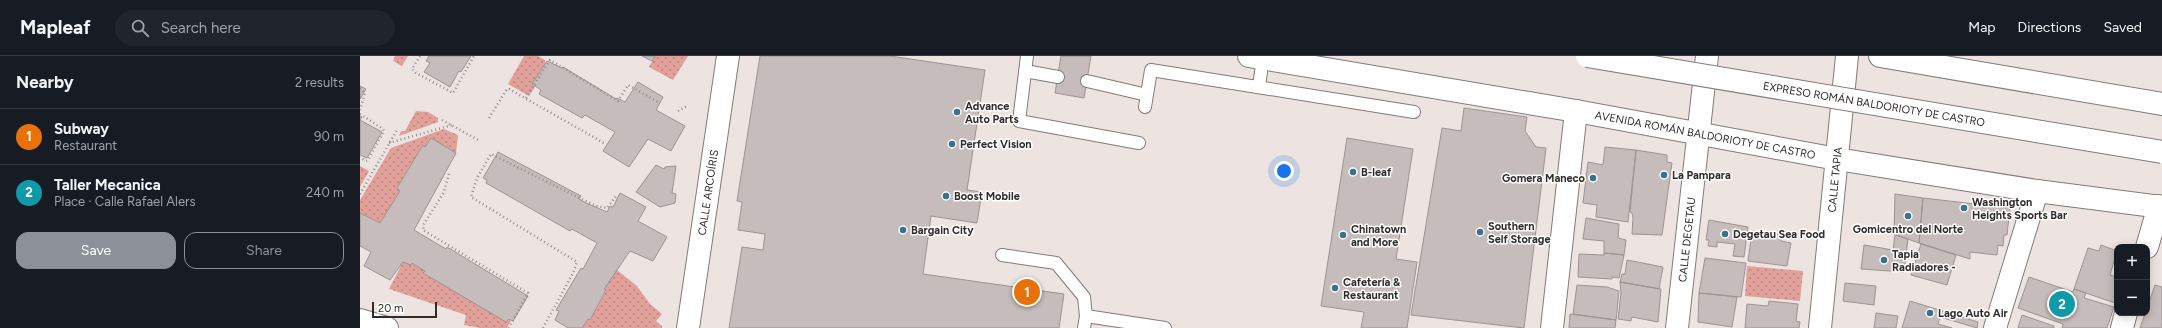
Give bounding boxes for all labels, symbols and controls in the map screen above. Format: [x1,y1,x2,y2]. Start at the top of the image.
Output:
search box [115,10,395,46]
text: Mapleaf [20,16,91,39]
icon: search [129,17,151,39]
text: Search here [161,19,241,37]
text: Map [1968,19,1996,36]
text: Directions [2018,19,2081,36]
text: Saved [2103,19,2142,36]
text: Nearby [16,72,74,92]
text: 2 results [295,75,344,90]
street label: EXPRESO ROMÁN BALDORIOTY DE CASTRO [1762,79,1986,129]
place label: Advance Auto Parts [965,100,1019,126]
marker: Advance Auto Parts [952,107,962,117]
street label: AVENIDA ROMÁN BALDORIOTY DE CASTRO [1594,109,1817,162]
text: Subway [54,120,109,138]
text: 1 [26,129,32,144]
text: 90 m [314,129,344,144]
text: Restaurant [54,138,117,153]
place label: Perfect Vision [960,138,1032,151]
marker: Perfect Vision [947,139,957,149]
street label: CALLE TAPIA [1826,146,1845,213]
street label: CALLE ARCOÍRIS [696,149,721,236]
your location [1274,161,1294,181]
place label: B-leaf [1361,166,1392,179]
marker: B-leaf [1348,167,1358,177]
place label: La Pampara [1672,169,1731,182]
marker: La Pampara [1659,170,1669,180]
place label: Gomera Maneco [1502,172,1586,185]
marker: Gomera Maneco [1588,173,1598,183]
text: Taller Mecanica [54,176,161,194]
text: 2 [25,185,33,200]
text: 240 m [306,185,344,200]
place label: Boost Mobile [954,190,1020,203]
marker: Boost Mobile [941,191,951,201]
text: Place · Calle Rafael Alers [54,194,195,209]
street label: CALLE DEGETAU [1676,196,1698,283]
place label: Washington Heights Sports Bar [1972,196,2068,222]
marker: Washington Heights Sports Bar [1959,203,1969,213]
marker: Gomicentro del Norte [1903,211,1913,221]
place label: Southern Self Storage [1488,220,1551,246]
place label: Chinatown and More [1351,223,1406,249]
place label: Gomicentro del Norte [1853,223,1963,236]
place label: Bargain City [911,224,974,237]
marker: Bargain City [898,225,908,235]
marker: Southern Self Storage [1475,227,1485,237]
place label: Degetau Sea Food [1733,228,1825,241]
marker: Degetau Sea Food [1720,229,1730,239]
marker: Chinatown and More [1338,230,1348,240]
button: Save [16,232,176,269]
button: Share [184,232,344,269]
map controls [2114,244,2150,316]
button: + [2114,244,2150,280]
place label: Tapia Radiadores - [1892,248,1956,274]
marker: Tapia Radiadores - [1879,255,1889,265]
place label: Cafetería & Restaurant [1343,276,1401,302]
pin: 1 [1014,277,1040,307]
button: − [2114,280,2150,316]
marker: Cafetería & Restaurant [1330,283,1340,293]
pin: 2 [2049,289,2075,319]
scale bar [372,300,437,319]
text: 20 m [378,302,403,315]
place label: Lago Auto Air [1938,307,2009,320]
marker: Lago Auto Air [1925,308,1935,318]

